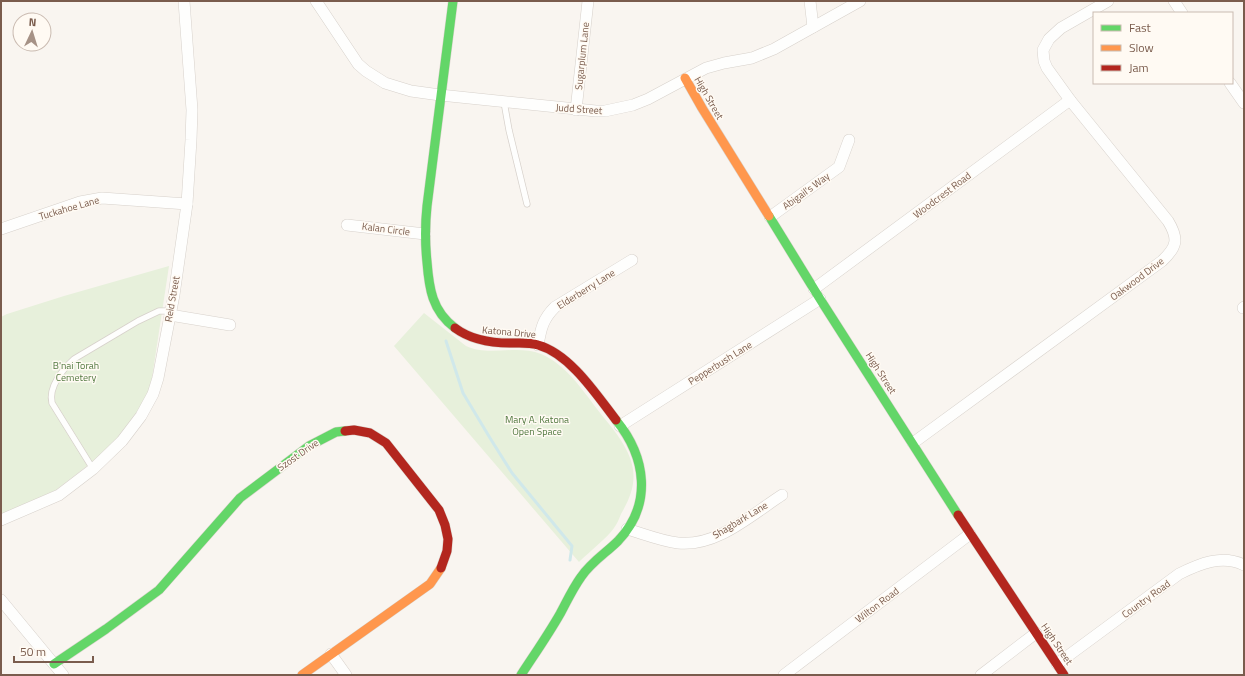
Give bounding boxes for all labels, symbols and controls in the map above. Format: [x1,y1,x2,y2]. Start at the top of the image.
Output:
north arrow [12,12,52,52]
legend [1093,12,1233,84]
text: N [28,14,37,30]
text: Fast [1129,18,1152,37]
street label: Sugarplum Lane [571,21,593,91]
text: Slow [1129,38,1154,57]
text: Jam [1129,58,1149,77]
street label: High Street [691,74,728,123]
street label: Judd Street [555,100,603,118]
street label: Woodcrest Road [910,168,974,222]
street label: Abigail's Way [779,169,833,213]
street label: Tuckahoe Lane [37,192,101,224]
street label: Kalan Circle [361,219,411,239]
street label: Oakwood Drive [1107,254,1167,304]
street label: Elderberry Lane [554,265,618,313]
street label: Reid Street [161,274,184,323]
street label: Katona Drive [481,322,537,342]
street label: Pepperbush Lane [685,337,755,389]
street label: High Street [862,349,900,397]
park label: B'nai Torah Cemetery [53,358,99,385]
park label: Mary A. Katona Open Space [505,412,569,439]
street label: Szost Drive [274,435,322,475]
street label: Shagbark Lane [710,498,770,542]
street label: Country Road [1119,576,1173,622]
street label: Wilton Road [852,584,902,626]
street label: High Street [1038,620,1077,668]
scale bar [14,638,93,664]
text: 50 m [20,642,46,661]

